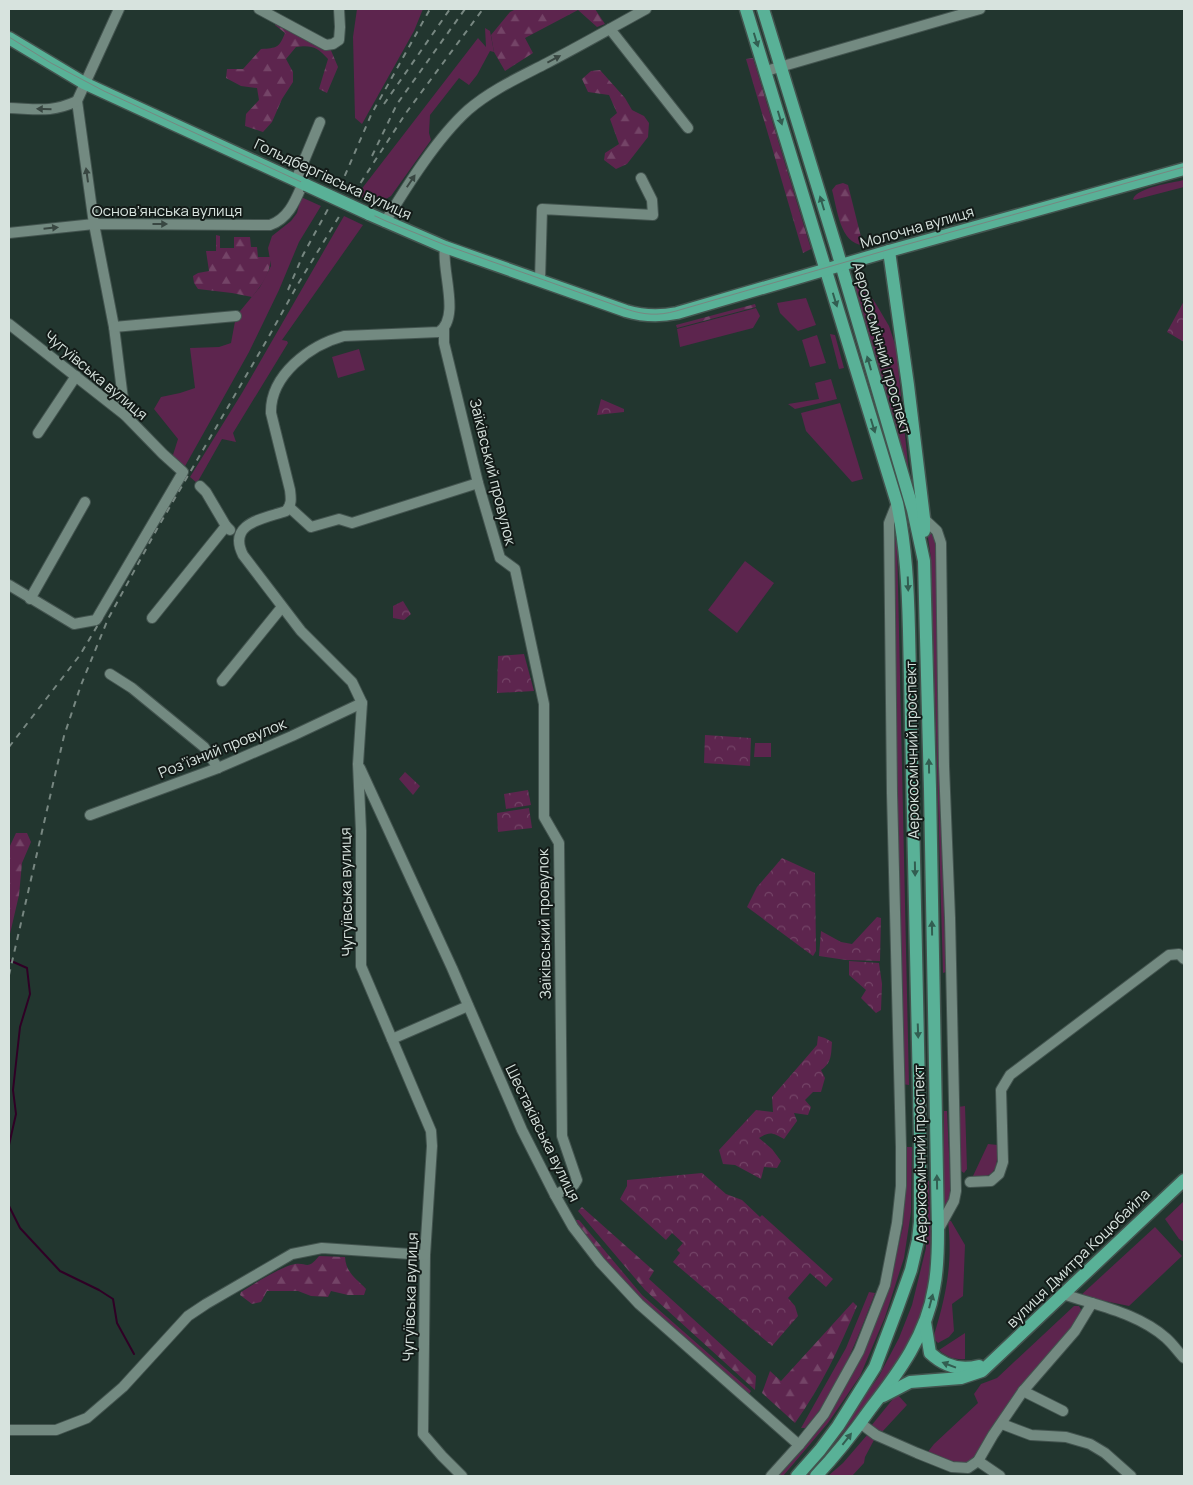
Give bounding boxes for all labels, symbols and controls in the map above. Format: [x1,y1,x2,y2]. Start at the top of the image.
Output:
one-way arrow [752,33,760,48]
one-way arrow [547,55,562,63]
one-way arrow [36,105,52,113]
one-way arrow [776,110,784,125]
street label: Гольдбергівська вулиця [251,133,415,225]
one-way arrow [83,167,91,183]
one-way arrow [406,174,416,188]
one-way arrow [818,195,826,210]
street label: Основ’янська вулиця [92,200,242,221]
street label: Молочна вулиця [858,201,976,253]
one-way arrow [152,220,168,228]
one-way arrow [44,224,60,232]
street label: Аерокосмічний проспект [847,259,917,437]
one-way arrow [831,292,839,307]
street label: Чугуївська вулиця [40,325,152,425]
one-way arrow [865,355,873,370]
street label: Заїківський провулок [465,396,522,548]
one-way arrow [870,419,878,434]
one-way arrow [904,576,912,592]
street label: Аерокосмічний проспект [900,660,924,839]
street label: Роз’їзний провулок [155,713,290,783]
one-way arrow [925,757,933,773]
street label: Чугуївська вулиця [334,827,358,957]
street label: Заїківський провулок [532,848,556,999]
one-way arrow [911,861,919,877]
one-way arrow [928,920,936,936]
one-way arrow [914,1024,922,1040]
street label: Шестаківська вулиця [501,1061,585,1205]
street label: Аерокосмічний проспект [908,1064,932,1243]
one-way arrow [933,1174,941,1190]
street label: вулиця Дмитра Коцюбайла [1002,1184,1154,1332]
street label: Чугуївська вулиця [397,1232,423,1362]
one-way arrow [927,1294,935,1309]
one-way arrow [942,1360,956,1368]
one-way arrow [842,1433,853,1446]

